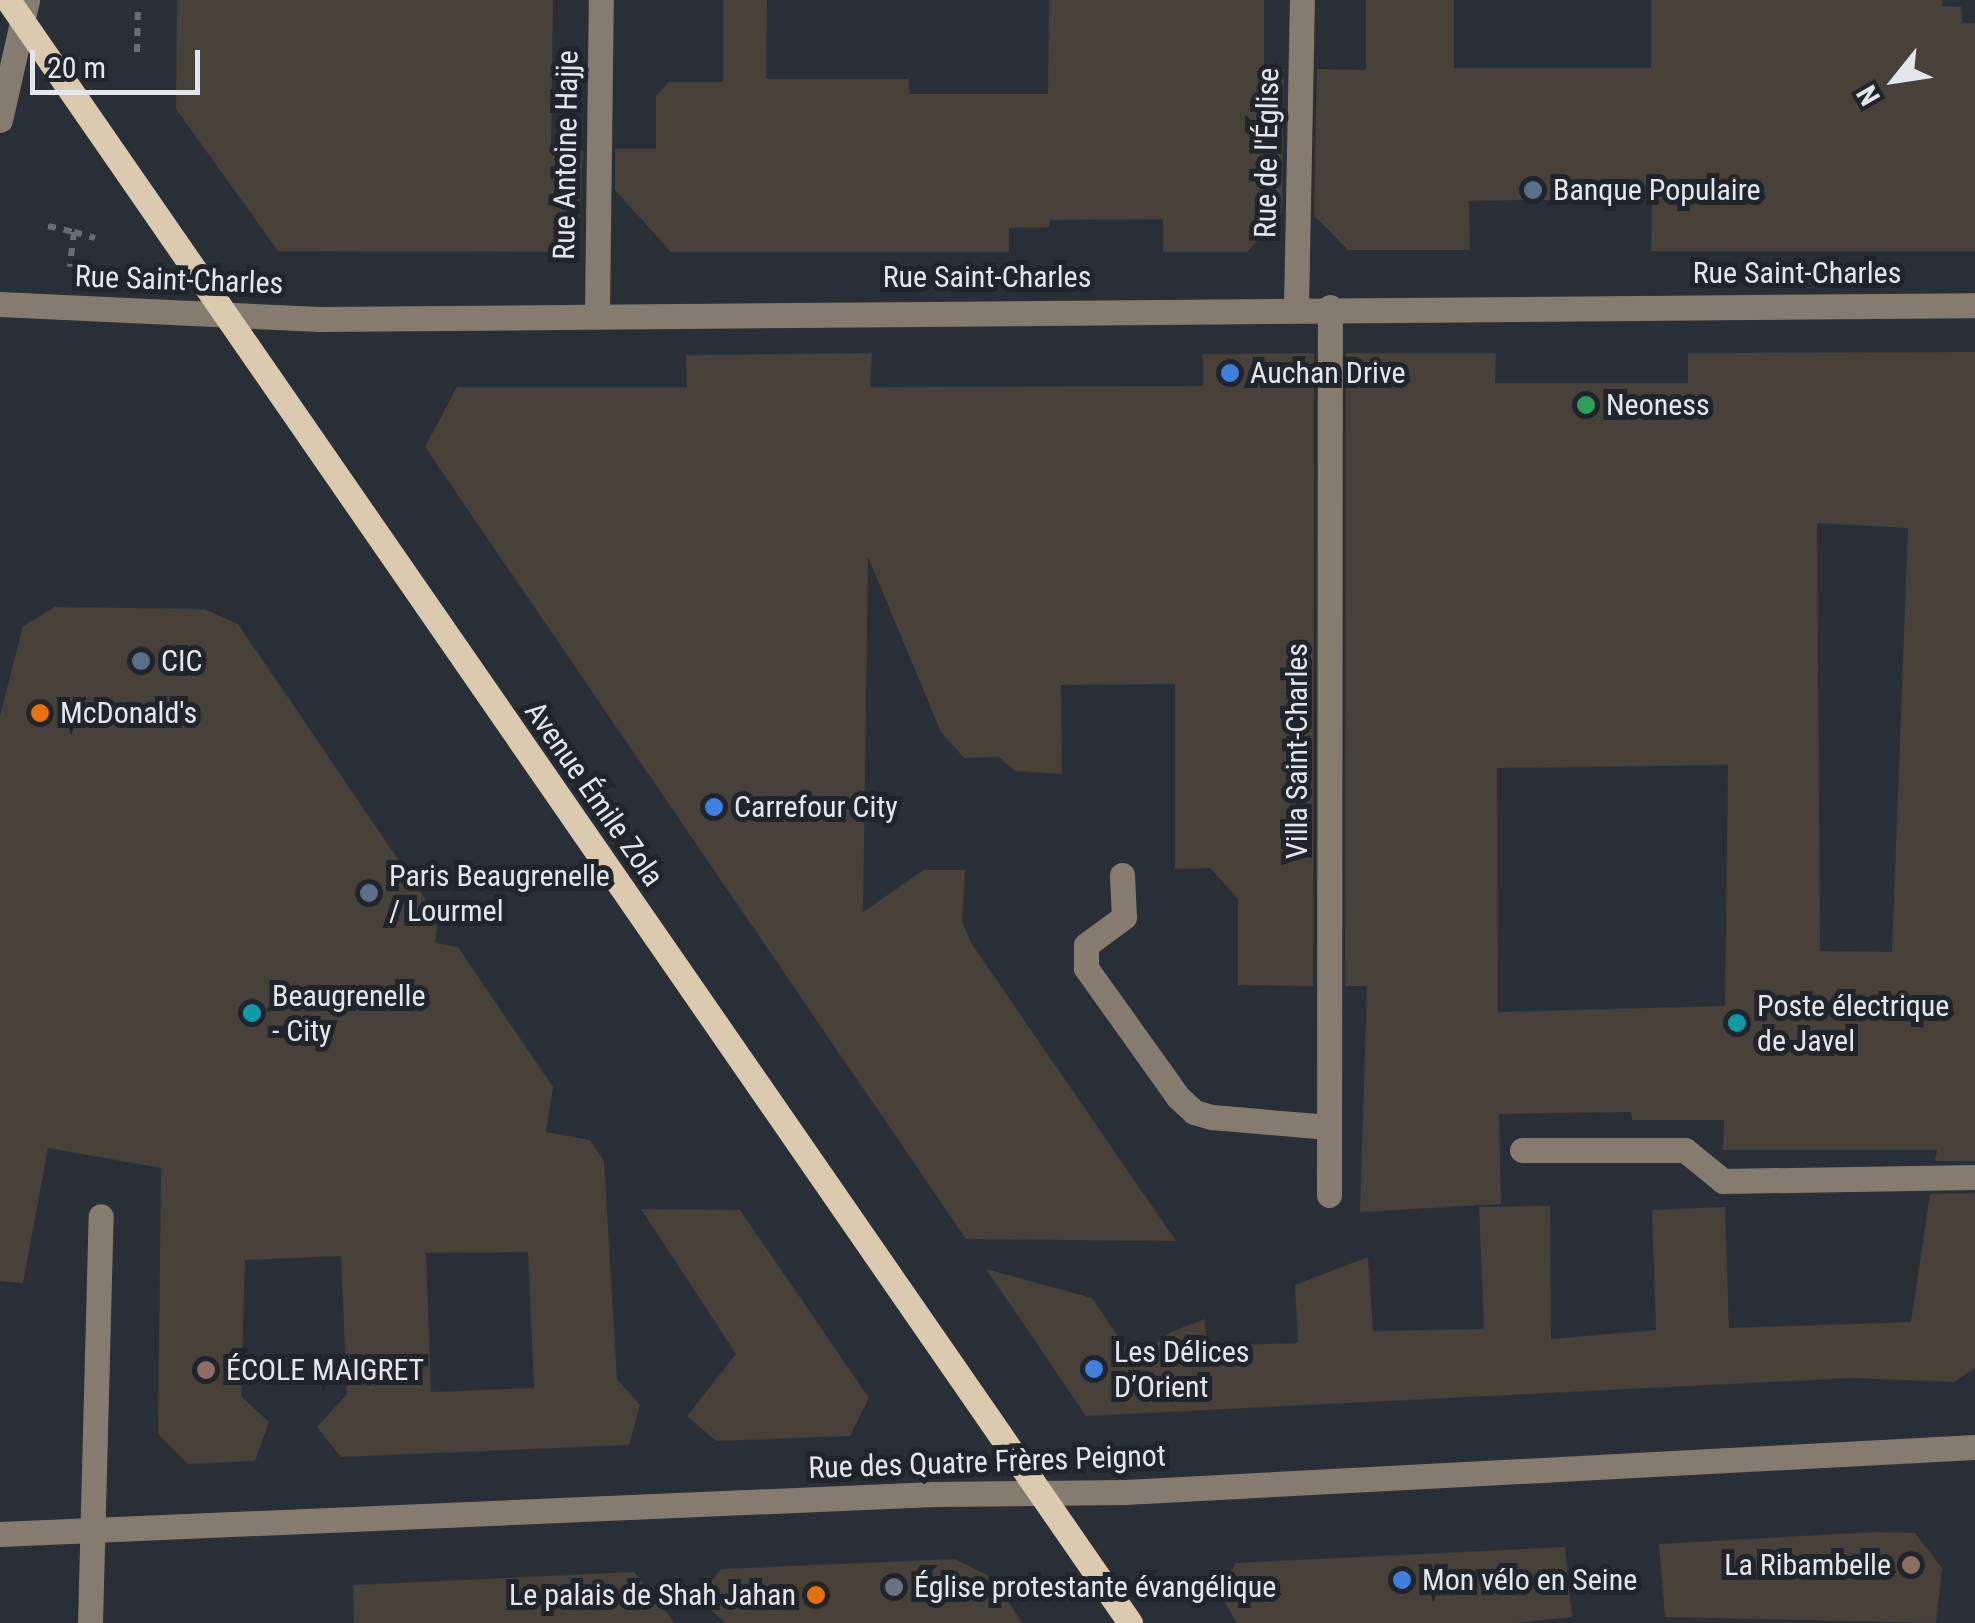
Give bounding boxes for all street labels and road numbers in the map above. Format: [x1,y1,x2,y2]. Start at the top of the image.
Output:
street label: Rue Antoine Hajje [546,50,586,260]
street label: Rue de l'Église [1248,68,1286,238]
street label: Rue Saint-Charles [1693,255,1901,291]
street label: Rue Saint-Charles [74,258,284,302]
street label: Rue Saint-Charles [883,259,1091,295]
street label: Villa Saint-Charles [1279,643,1315,859]
street label: Avenue Émile Zola [517,695,671,893]
street label: Rue des Quatre Frères Peignot [808,1438,1166,1486]

